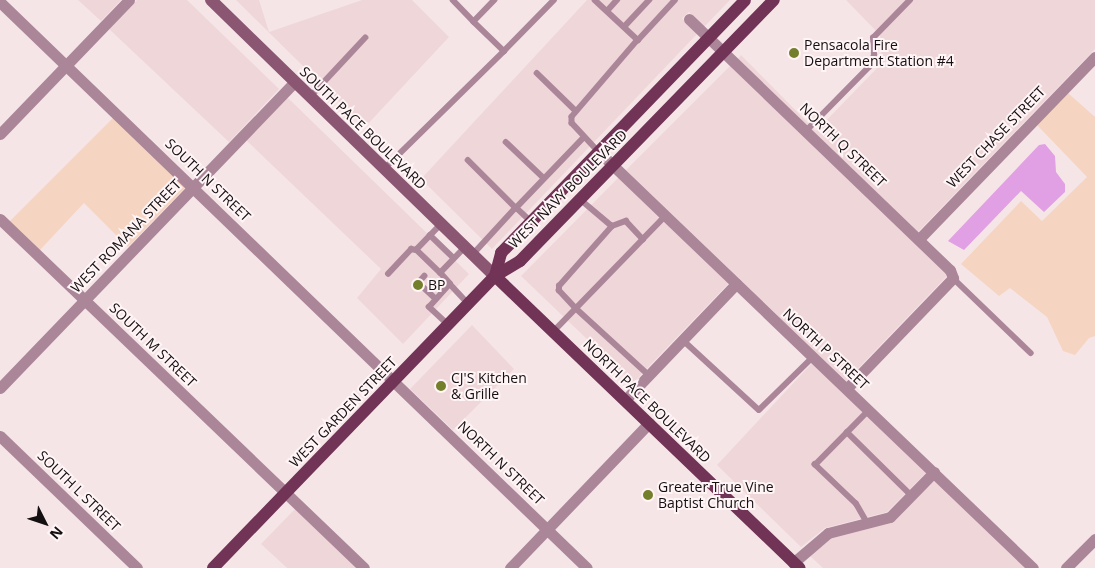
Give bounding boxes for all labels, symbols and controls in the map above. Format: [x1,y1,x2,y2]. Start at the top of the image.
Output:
place label: Pensacola Fire Department Station #4 [804,37,954,70]
marker: Pensacola Fire Department Station #4 [788,47,800,59]
street label: SOUTH PACE BOULEVARD [296,63,430,193]
street label: WEST CHASE STREET [943,83,1049,191]
street label: NORTH Q STREET [796,100,890,190]
street label: WEST NAVY BOULEVARD [505,126,631,252]
street label: SOUTH N STREET [162,135,254,225]
street label: WEST ROMANA STREET [67,176,185,296]
place label: BP [428,277,445,293]
marker: BP [412,279,424,291]
street label: SOUTH M STREET [106,299,200,391]
street label: NORTH P STREET [780,305,872,393]
street label: NORTH PACE BOULEVARD [580,336,714,466]
street label: WEST GARDEN STREET [286,353,400,471]
place label: CJ'S Kitchen & Grille [451,370,527,402]
marker: CJ'S Kitchen & Grille [435,380,447,392]
street label: NORTH N STREET [454,418,548,508]
street label: SOUTH L STREET [34,447,124,535]
place label: Greater True Vine Baptist Church [658,479,774,512]
marker: Greater True Vine Baptist Church [642,489,654,501]
north arrow [20,498,70,548]
text: N [46,523,68,544]

